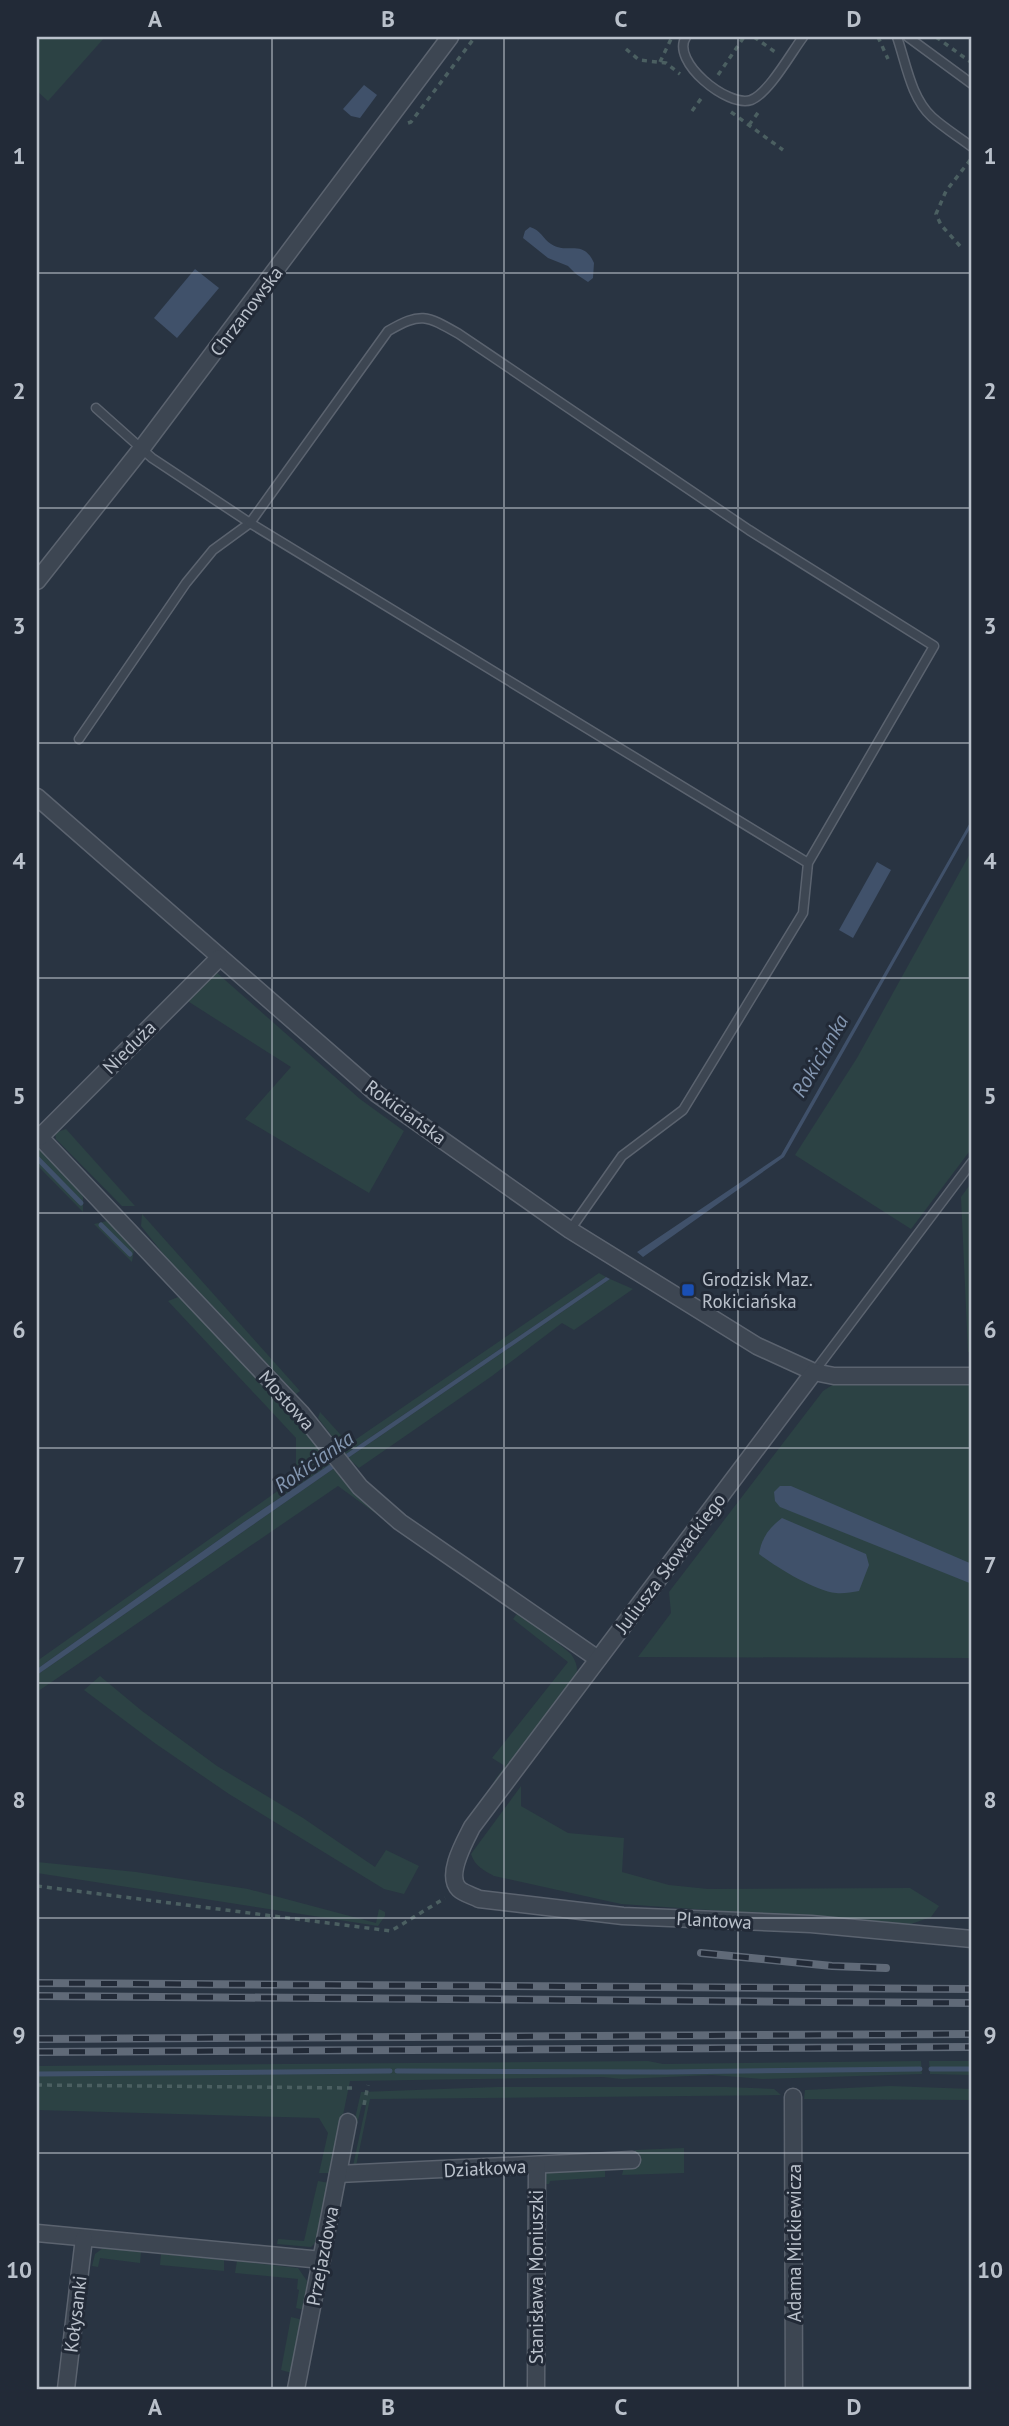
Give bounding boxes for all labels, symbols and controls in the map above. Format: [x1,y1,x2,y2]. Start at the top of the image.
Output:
text: A [148,4,162,33]
text: B [381,4,395,33]
text: C [615,4,628,33]
text: D [847,4,861,33]
text: 1 [12,141,26,170]
text: 1 [983,141,997,170]
street label: Chrzanowska [204,261,288,361]
text: 2 [12,376,26,405]
text: 2 [983,376,997,405]
text: 3 [12,611,26,640]
text: 3 [983,611,997,640]
text: 4 [12,846,26,875]
text: 4 [983,846,997,875]
water label: Rokicianka [785,1009,854,1102]
street label: Nieduża [97,1015,161,1079]
street label: Rokiciańska [361,1074,451,1150]
text: 5 [12,1081,26,1110]
text: 5 [983,1081,997,1110]
place label: Grodzisk Maz. Rokiciańska [702,1267,813,1313]
marker: Grodzisk Maz. Rokiciańska [680,1282,696,1298]
text: 6 [12,1315,26,1344]
text: 6 [983,1315,997,1344]
street label: Mostowa [254,1365,320,1435]
water label: Rokicianka [269,1424,359,1499]
street label: Juliusza Słowackiego [609,1488,731,1639]
text: 7 [12,1550,26,1579]
text: 7 [983,1550,997,1579]
text: 8 [12,1785,26,1814]
text: 8 [983,1785,997,1814]
street label: Plantowa [676,1906,752,1934]
text: 9 [12,2020,26,2049]
text: 9 [983,2020,997,2049]
street label: Działkowa [443,2154,527,2182]
street label: Adama Mickiewicza [782,2164,806,2322]
street label: Stanisława Moniuszki [524,2190,548,2364]
street label: Przejazdowa [301,2204,343,2308]
text: 10 [6,2255,32,2284]
text: 10 [977,2255,1003,2284]
street label: Kołysanki [58,2274,92,2354]
text: A [148,2392,162,2421]
text: B [381,2392,395,2421]
text: C [615,2392,628,2421]
text: D [847,2392,861,2421]

